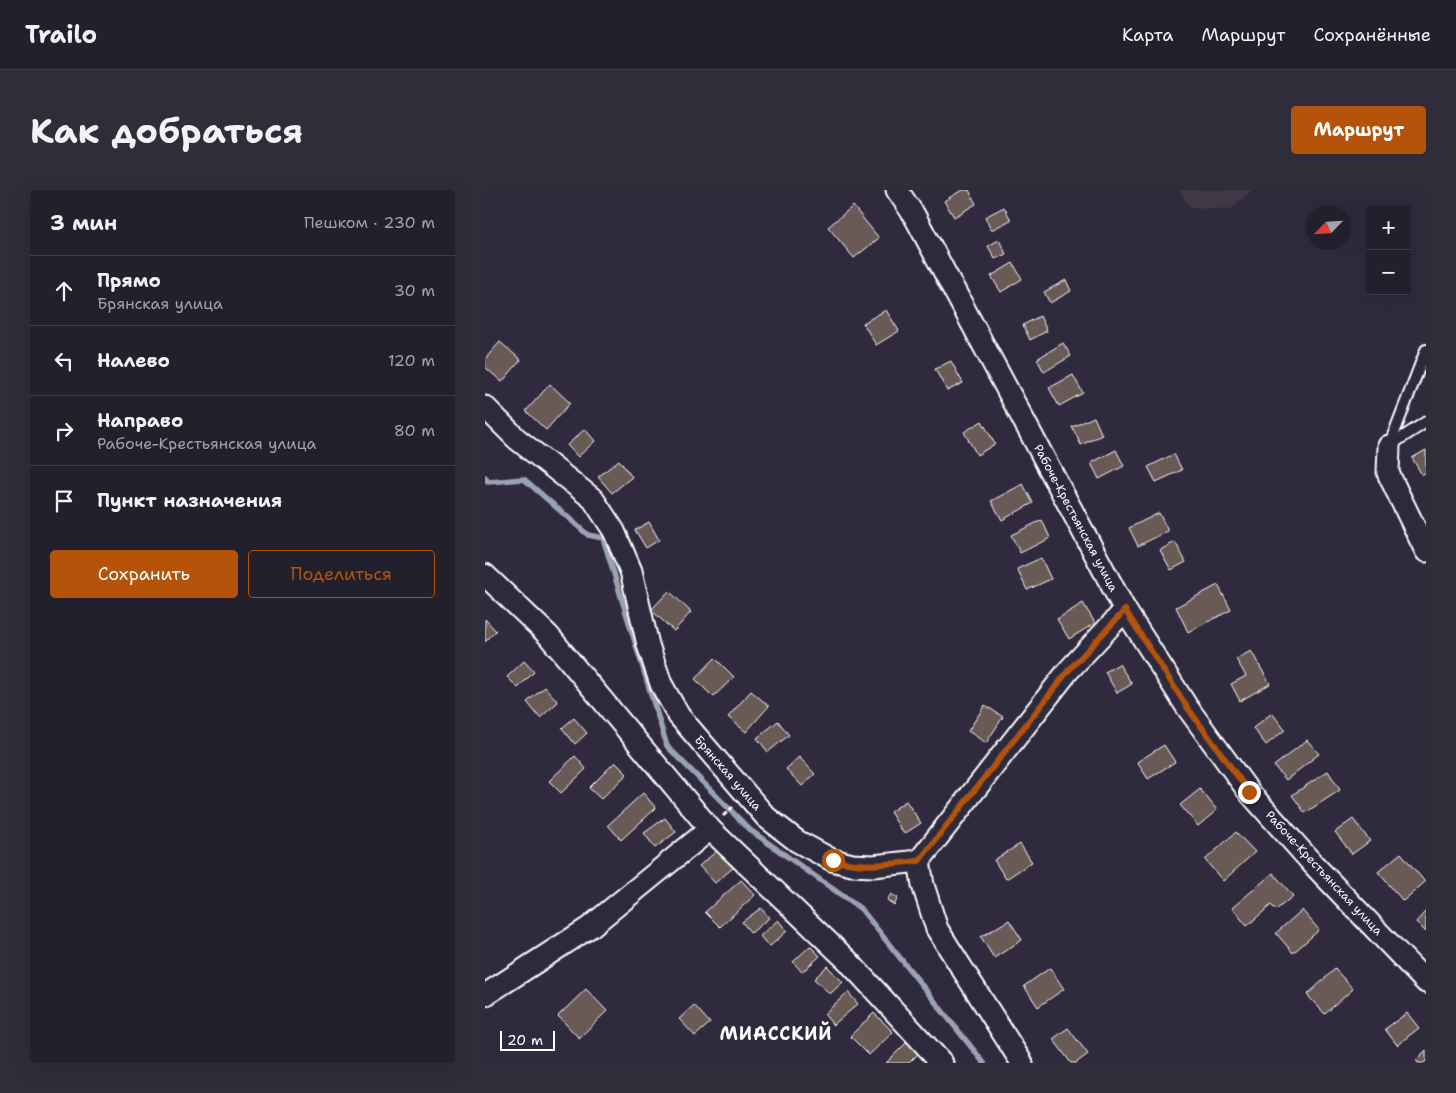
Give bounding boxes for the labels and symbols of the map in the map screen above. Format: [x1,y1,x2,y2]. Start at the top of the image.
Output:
north arrow [1306,205,1351,250]
street label: Рабоче-Крестьянская улица [1030,442,1122,595]
street label: Брянская улица [691,732,765,814]
route end [1238,781,1261,804]
street label: Рабоче-Крестьянская улица [1262,807,1386,939]
route start [822,849,845,872]
district label: МИАССКИЙ [719,1021,833,1046]
scale bar [500,1028,555,1051]

